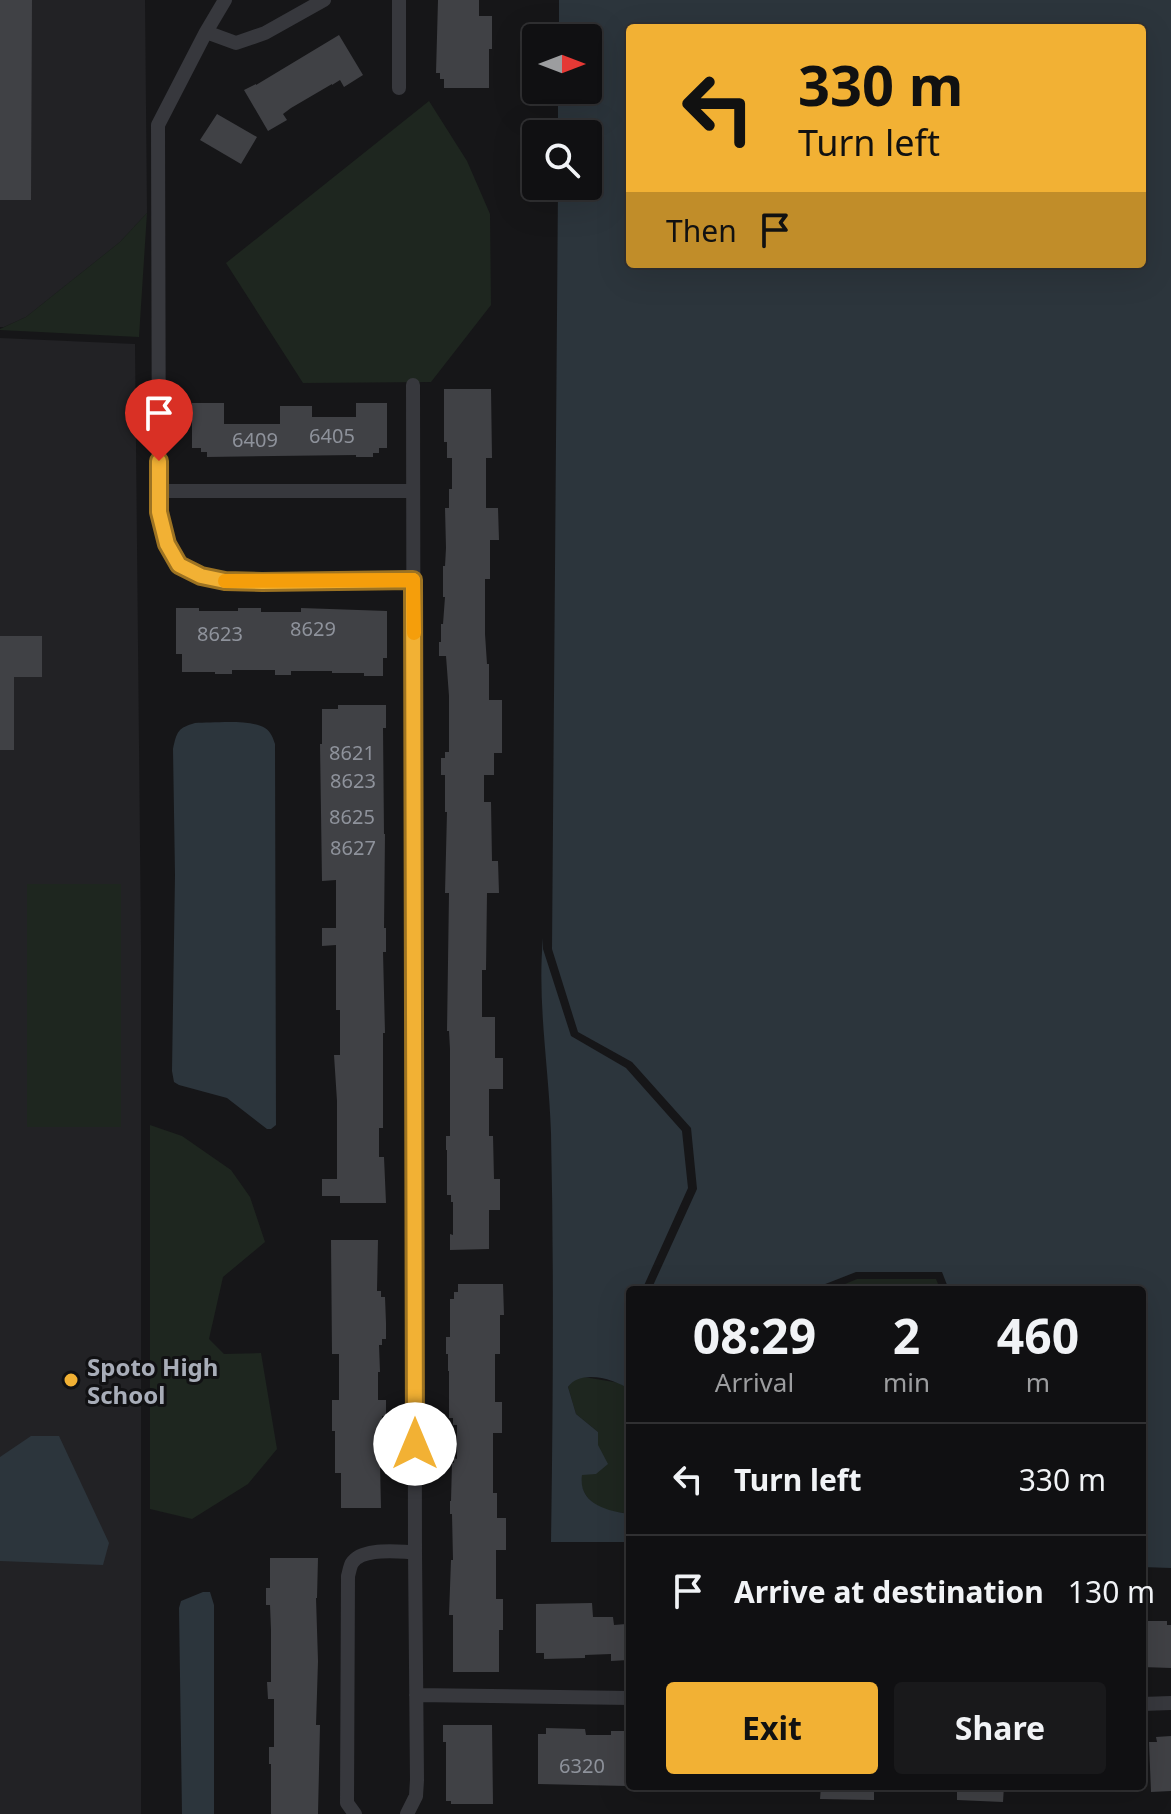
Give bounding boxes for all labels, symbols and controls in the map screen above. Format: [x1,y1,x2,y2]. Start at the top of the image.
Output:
north arrow [522,24,602,104]
map controls [522,24,602,200]
text: 330 m [798,46,963,122]
icon: left [666,56,770,160]
text: Turn left [798,118,940,167]
button: search [522,120,602,200]
icon: arrive [753,208,797,252]
text: Then [666,210,737,251]
pin [125,379,193,461]
icon: arrive [137,391,181,435]
house number: 6405 [309,422,355,449]
house number: 6409 [232,426,278,453]
house number: 8629 [290,615,336,642]
house number: 8623 [197,620,243,647]
house number: 8621 [329,739,375,766]
house number: 8623 [330,767,376,794]
house number: 8625 [329,803,375,830]
house number: 8627 [330,834,376,861]
text: 08:29 [693,1303,816,1368]
text: 2 [893,1303,920,1368]
text: 460 [997,1303,1079,1368]
place label: Spoto High School [87,1350,218,1411]
text: Arrival [715,1364,794,1400]
text: min [883,1364,930,1400]
text: m [1026,1364,1050,1400]
marker: Spoto High School [62,1371,80,1389]
position arrow [373,1402,457,1486]
icon: left [666,1457,710,1501]
text: Turn left [734,1459,862,1500]
text: 330 m [1019,1459,1106,1500]
icon: arrive [666,1569,710,1613]
text: Arrive at destination [734,1571,1044,1612]
text: 130 m [1068,1571,1155,1612]
button: Exit [666,1682,878,1774]
button: Share [894,1682,1106,1774]
house number: 6320 [559,1752,605,1779]

